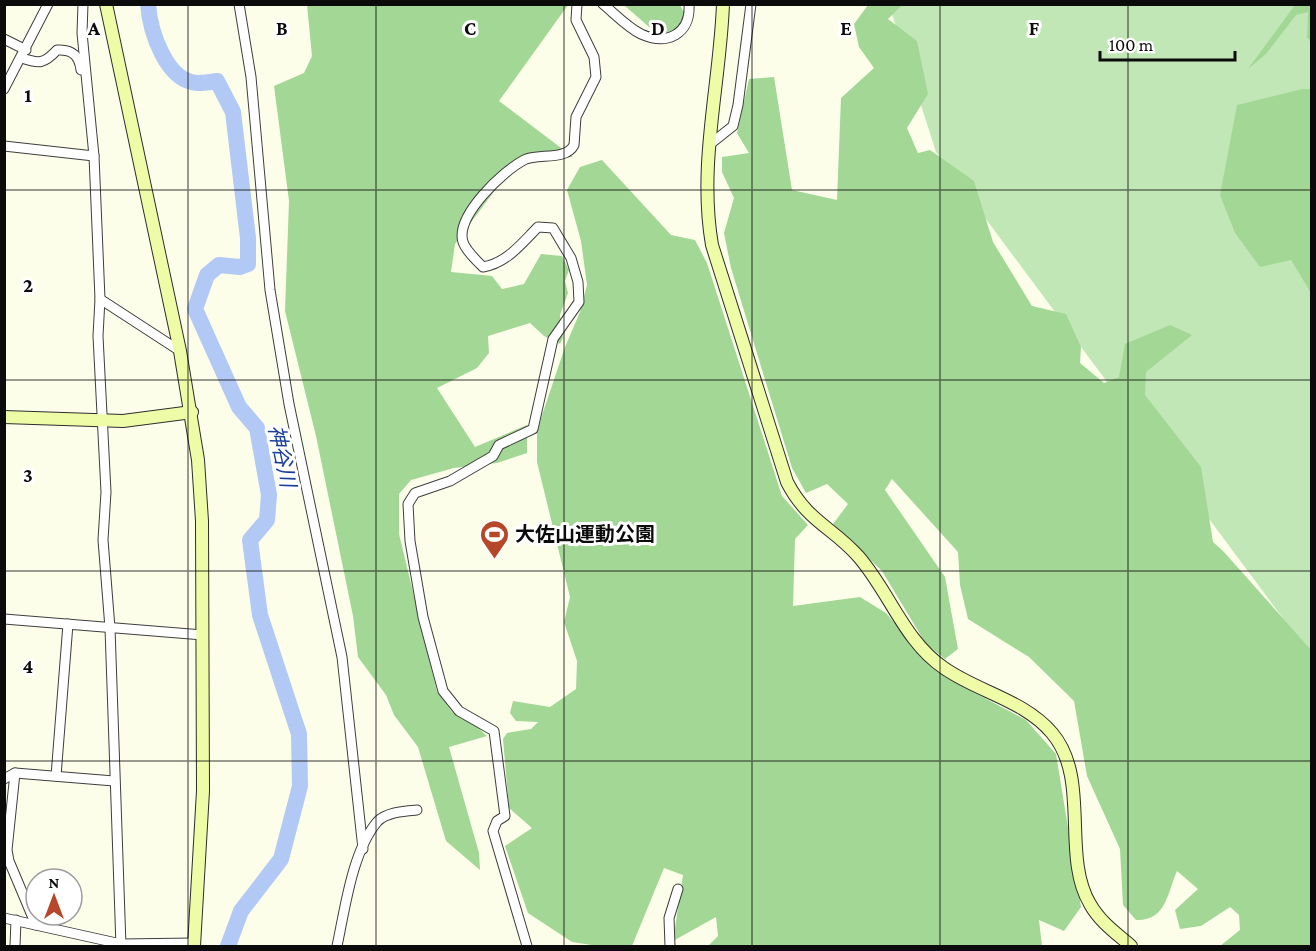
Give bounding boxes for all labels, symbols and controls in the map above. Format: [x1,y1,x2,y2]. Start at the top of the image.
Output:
text: A [87,17,101,39]
text: B [276,17,288,39]
text: C [464,17,476,39]
text: D [651,17,665,39]
text: E [840,17,852,39]
text: F [1029,17,1040,39]
scale bar [1100,24,1235,62]
text: 100 m [1109,35,1154,55]
text: 1 [24,84,32,106]
text: 2 [23,274,33,296]
water label: 神谷川 [264,423,301,491]
text: 3 [23,464,33,486]
sports icon: 大佐山運動公園 [478,518,510,560]
place label: 大佐山運動公園 [515,523,655,545]
text: 4 [23,655,34,677]
north arrow [24,867,84,927]
text: N [49,874,60,891]

